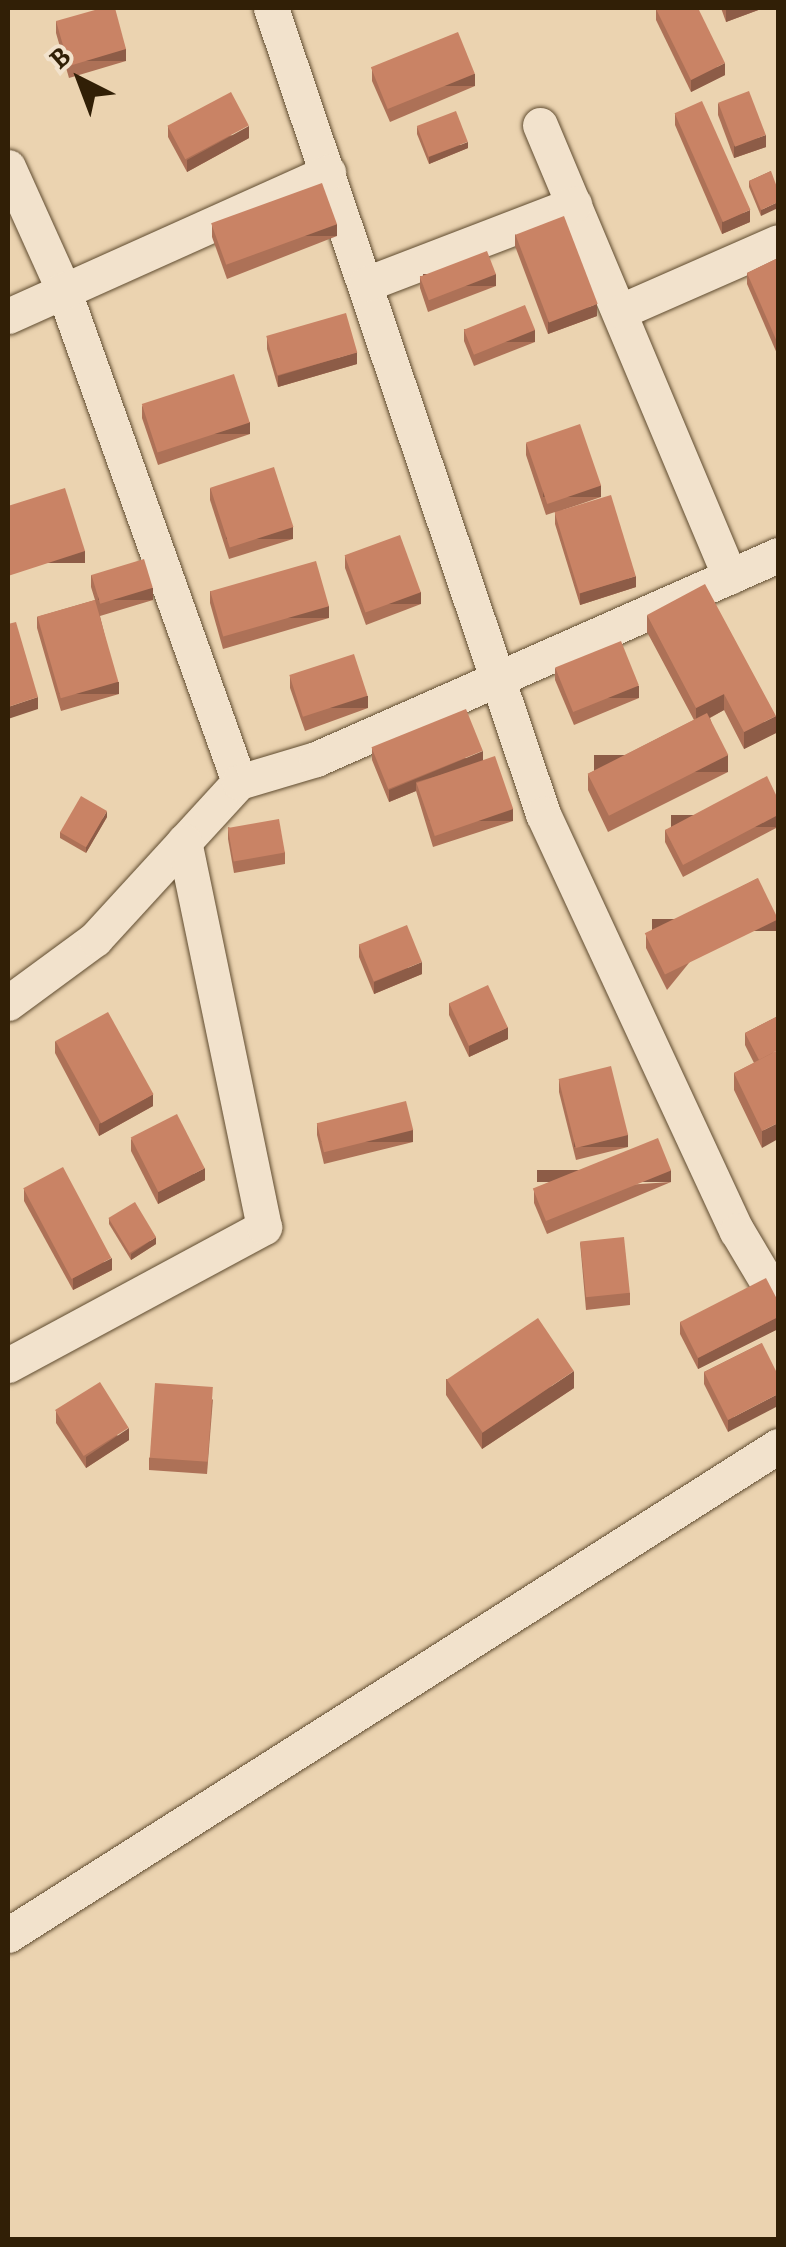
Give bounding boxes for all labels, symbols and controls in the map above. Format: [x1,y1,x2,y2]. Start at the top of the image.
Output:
north arrow [30,30,130,130]
text: B [41,38,79,78]

